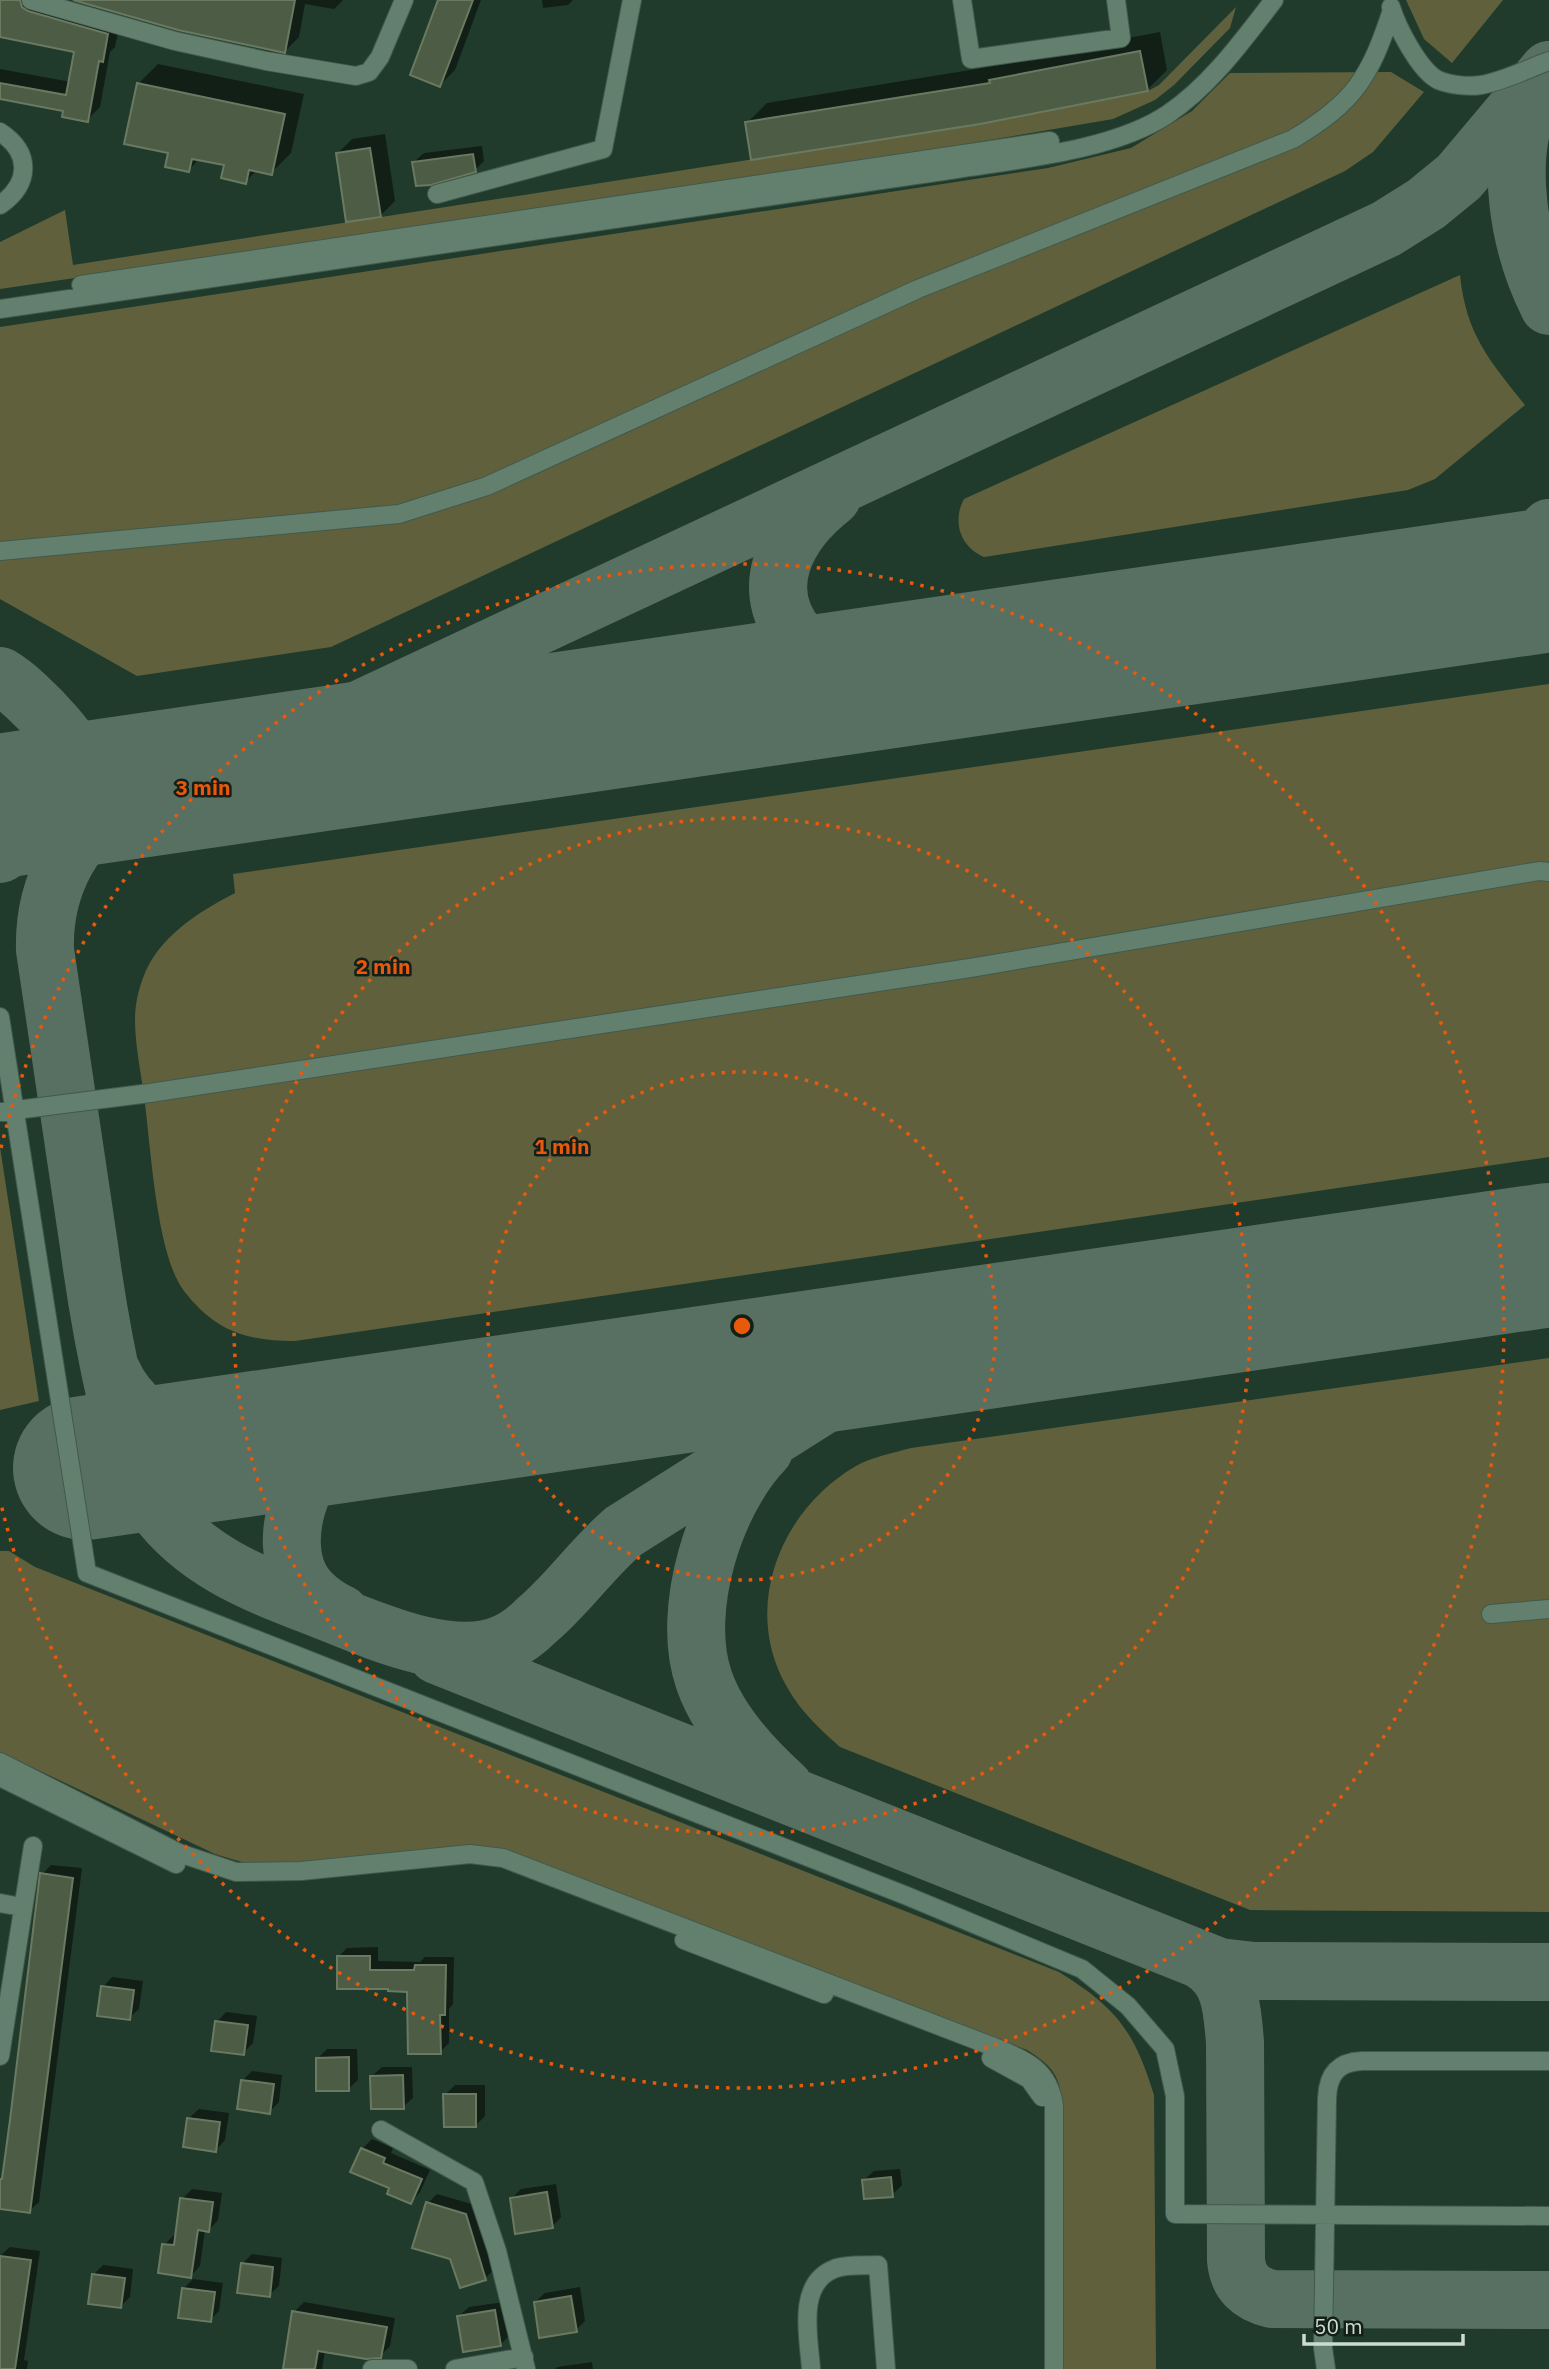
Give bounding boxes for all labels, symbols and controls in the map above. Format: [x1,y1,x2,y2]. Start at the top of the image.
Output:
text: 3 min [176,773,230,801]
text: 2 min [356,952,410,980]
text: 1 min [535,1132,589,1160]
centre of rings [730,1314,754,1338]
scale bar [1304,2302,1463,2346]
text: 50 m [1314,2312,1363,2340]

